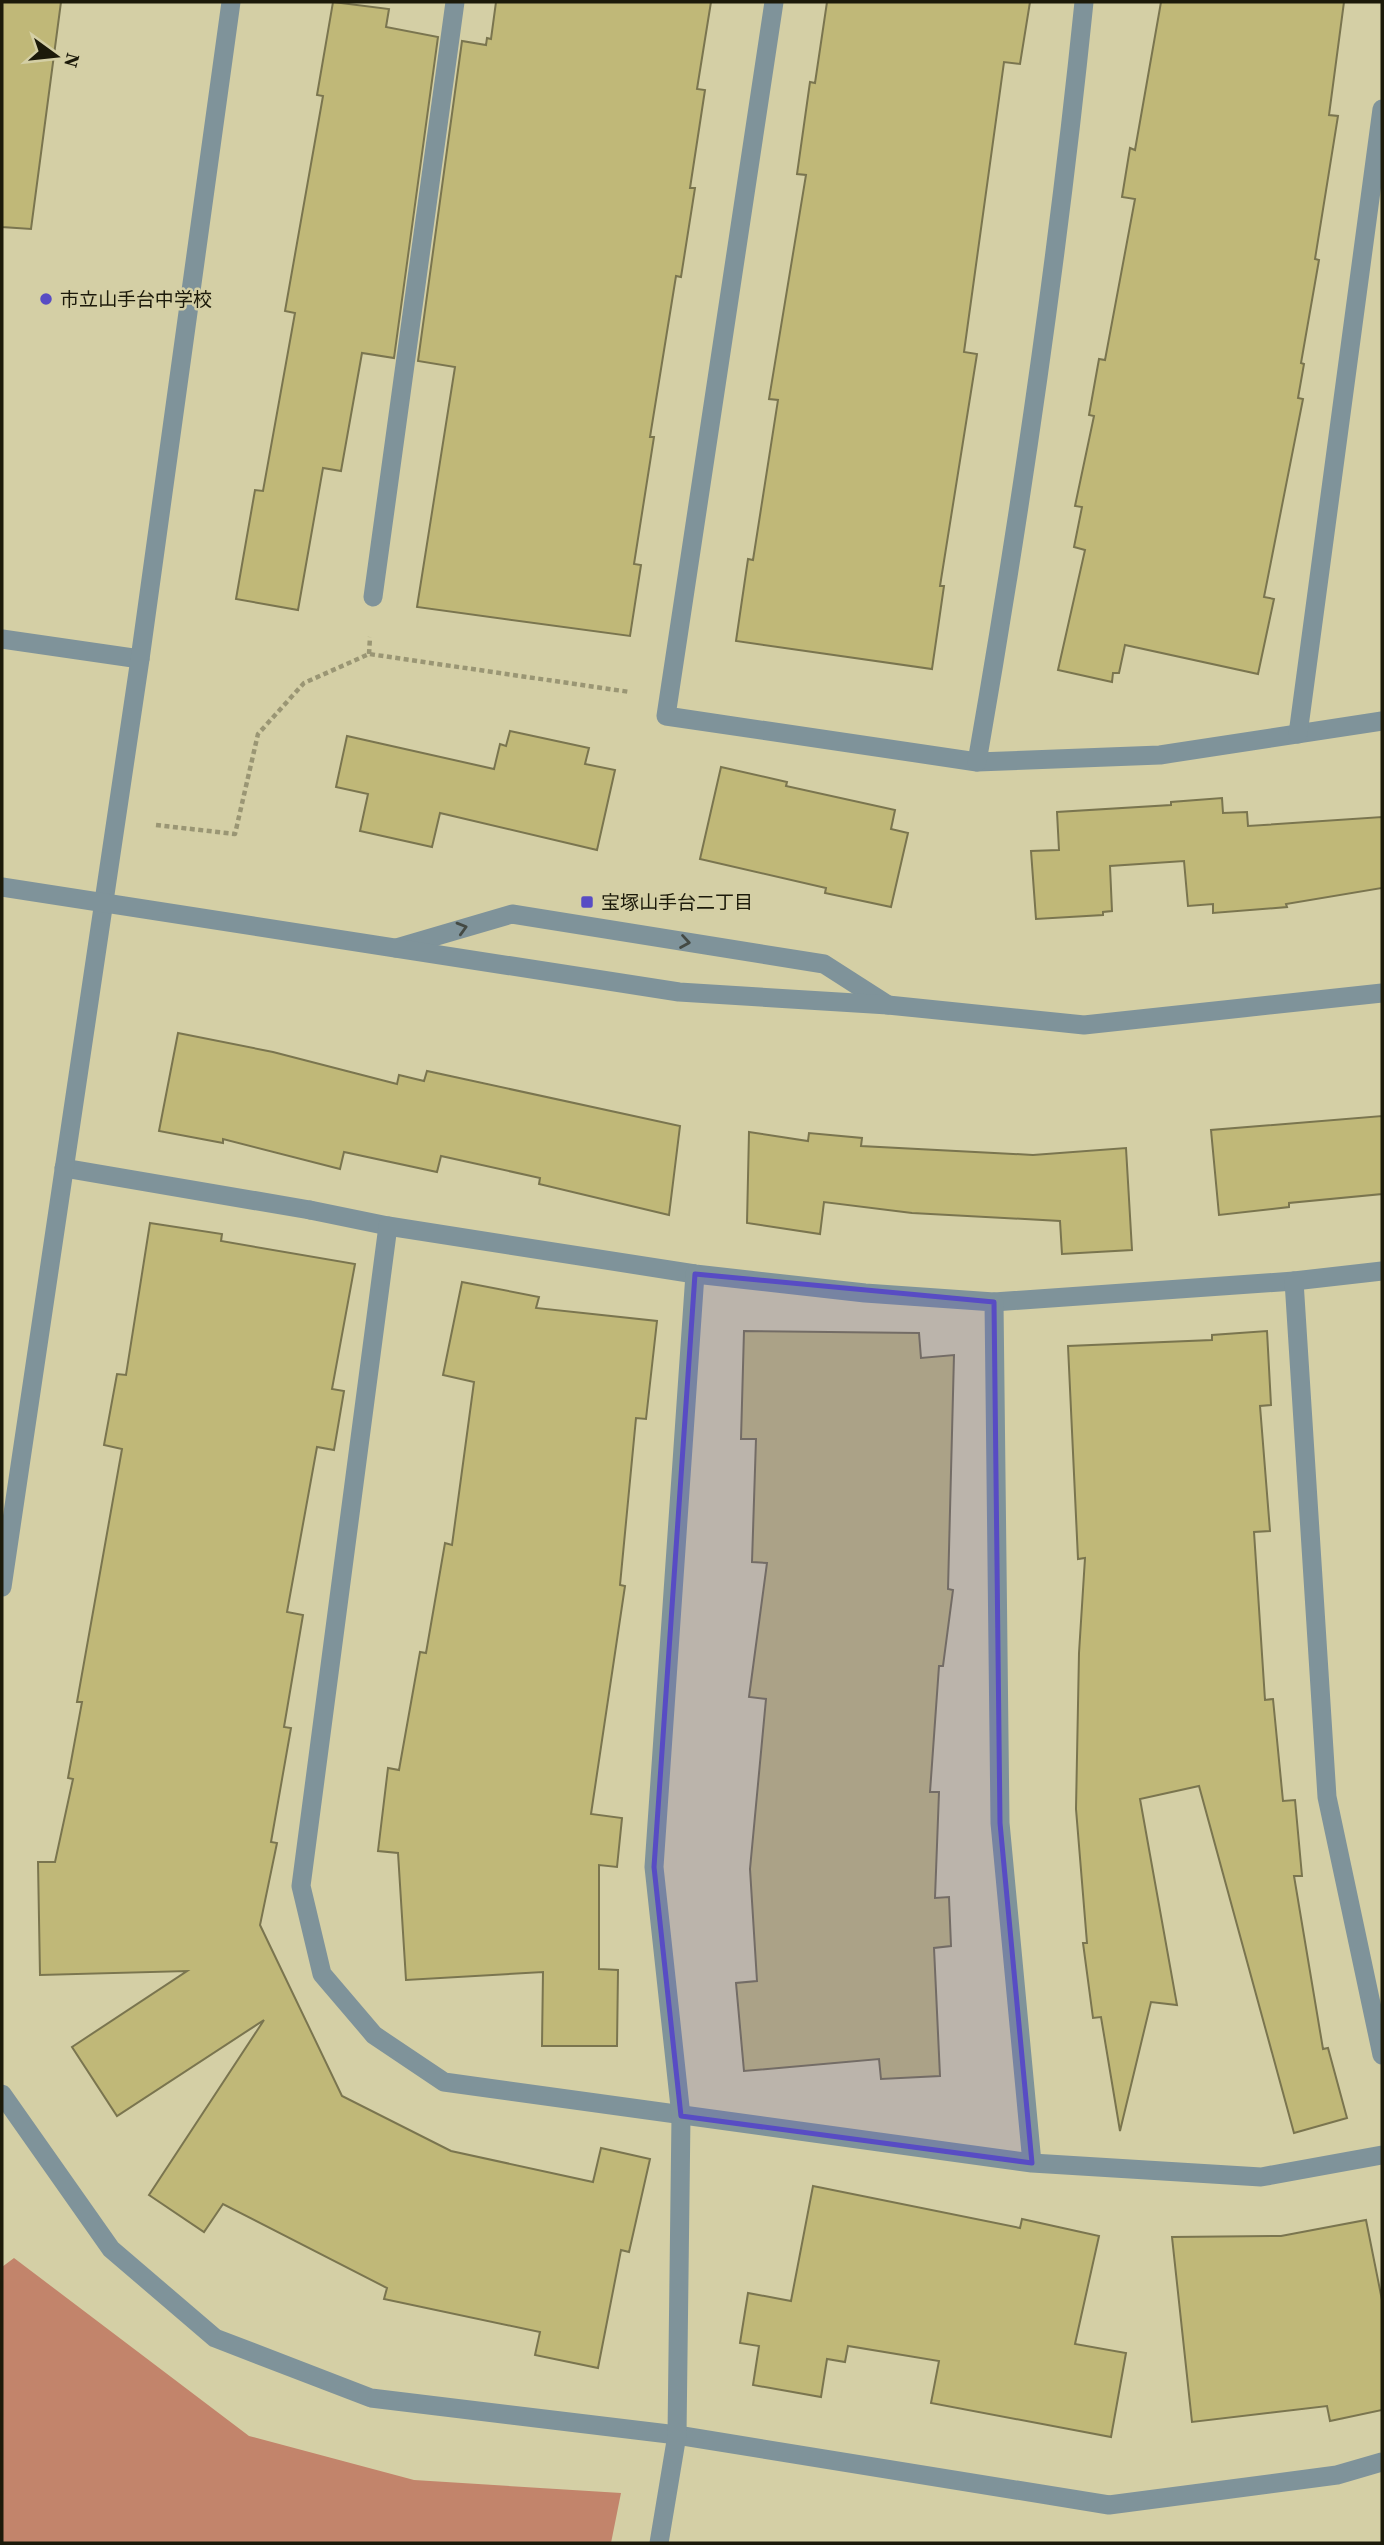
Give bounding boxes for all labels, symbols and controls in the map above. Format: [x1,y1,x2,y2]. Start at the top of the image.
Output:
north arrow [21,21,91,91]
text: N [58,50,87,71]
place label: 市立山手台中学校 [60,286,212,312]
marker: 市立山手台中学校 [38,291,54,307]
place label: 宝塚山手台二丁目 [601,889,753,915]
marker: 宝塚山手台二丁目 [579,894,595,910]
one-way arrow [455,922,467,937]
one-way arrow [679,934,691,949]

